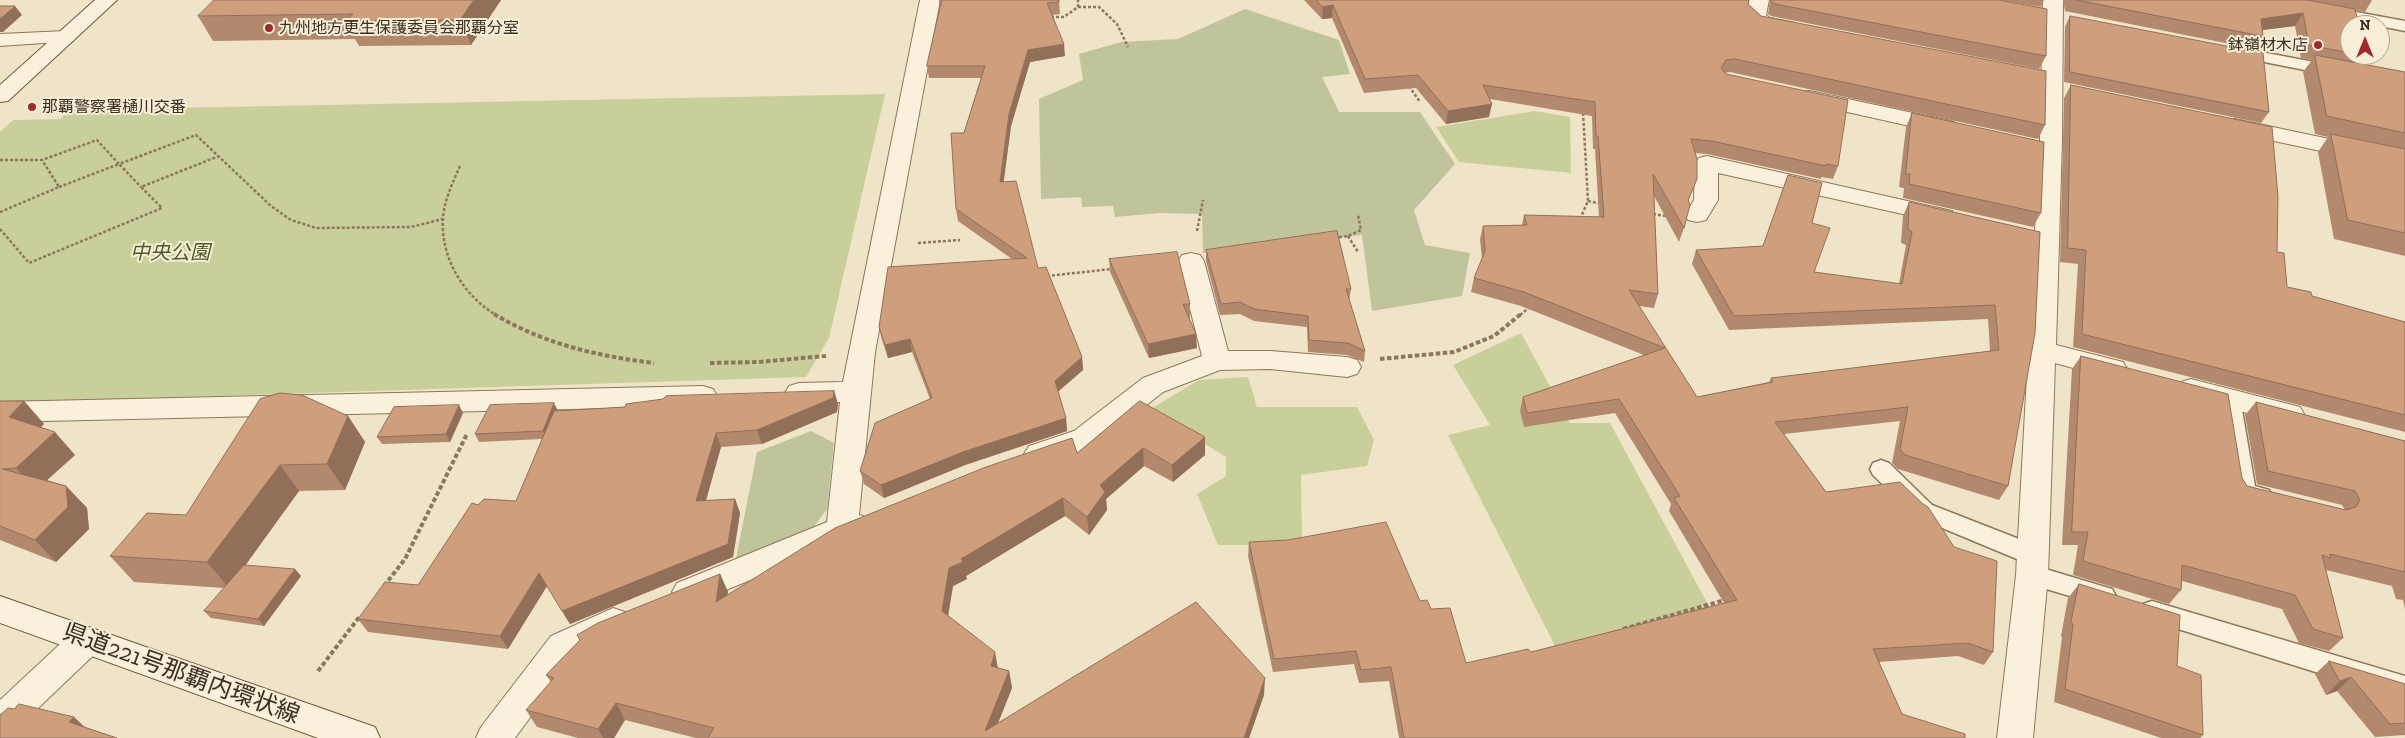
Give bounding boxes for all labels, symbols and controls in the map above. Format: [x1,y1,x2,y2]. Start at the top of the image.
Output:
north arrow [2340,15,2390,65]
text: N [2360,17,2370,34]
place label: 九州地方更生保護委員会那覇分室 [279,18,519,38]
marker: 九州地方更生保護委員会那覇分室 [263,22,275,34]
place label: 鉢嶺材木店 [2228,35,2308,55]
marker: 鉢嶺材木店 [2312,39,2324,51]
place label: 那覇警察署樋川交番 [42,97,186,117]
marker: 那覇警察署樋川交番 [26,101,38,113]
park label: 中央公園 [130,241,210,265]
street label: 県道221号那覇内環状線 [59,618,303,730]

